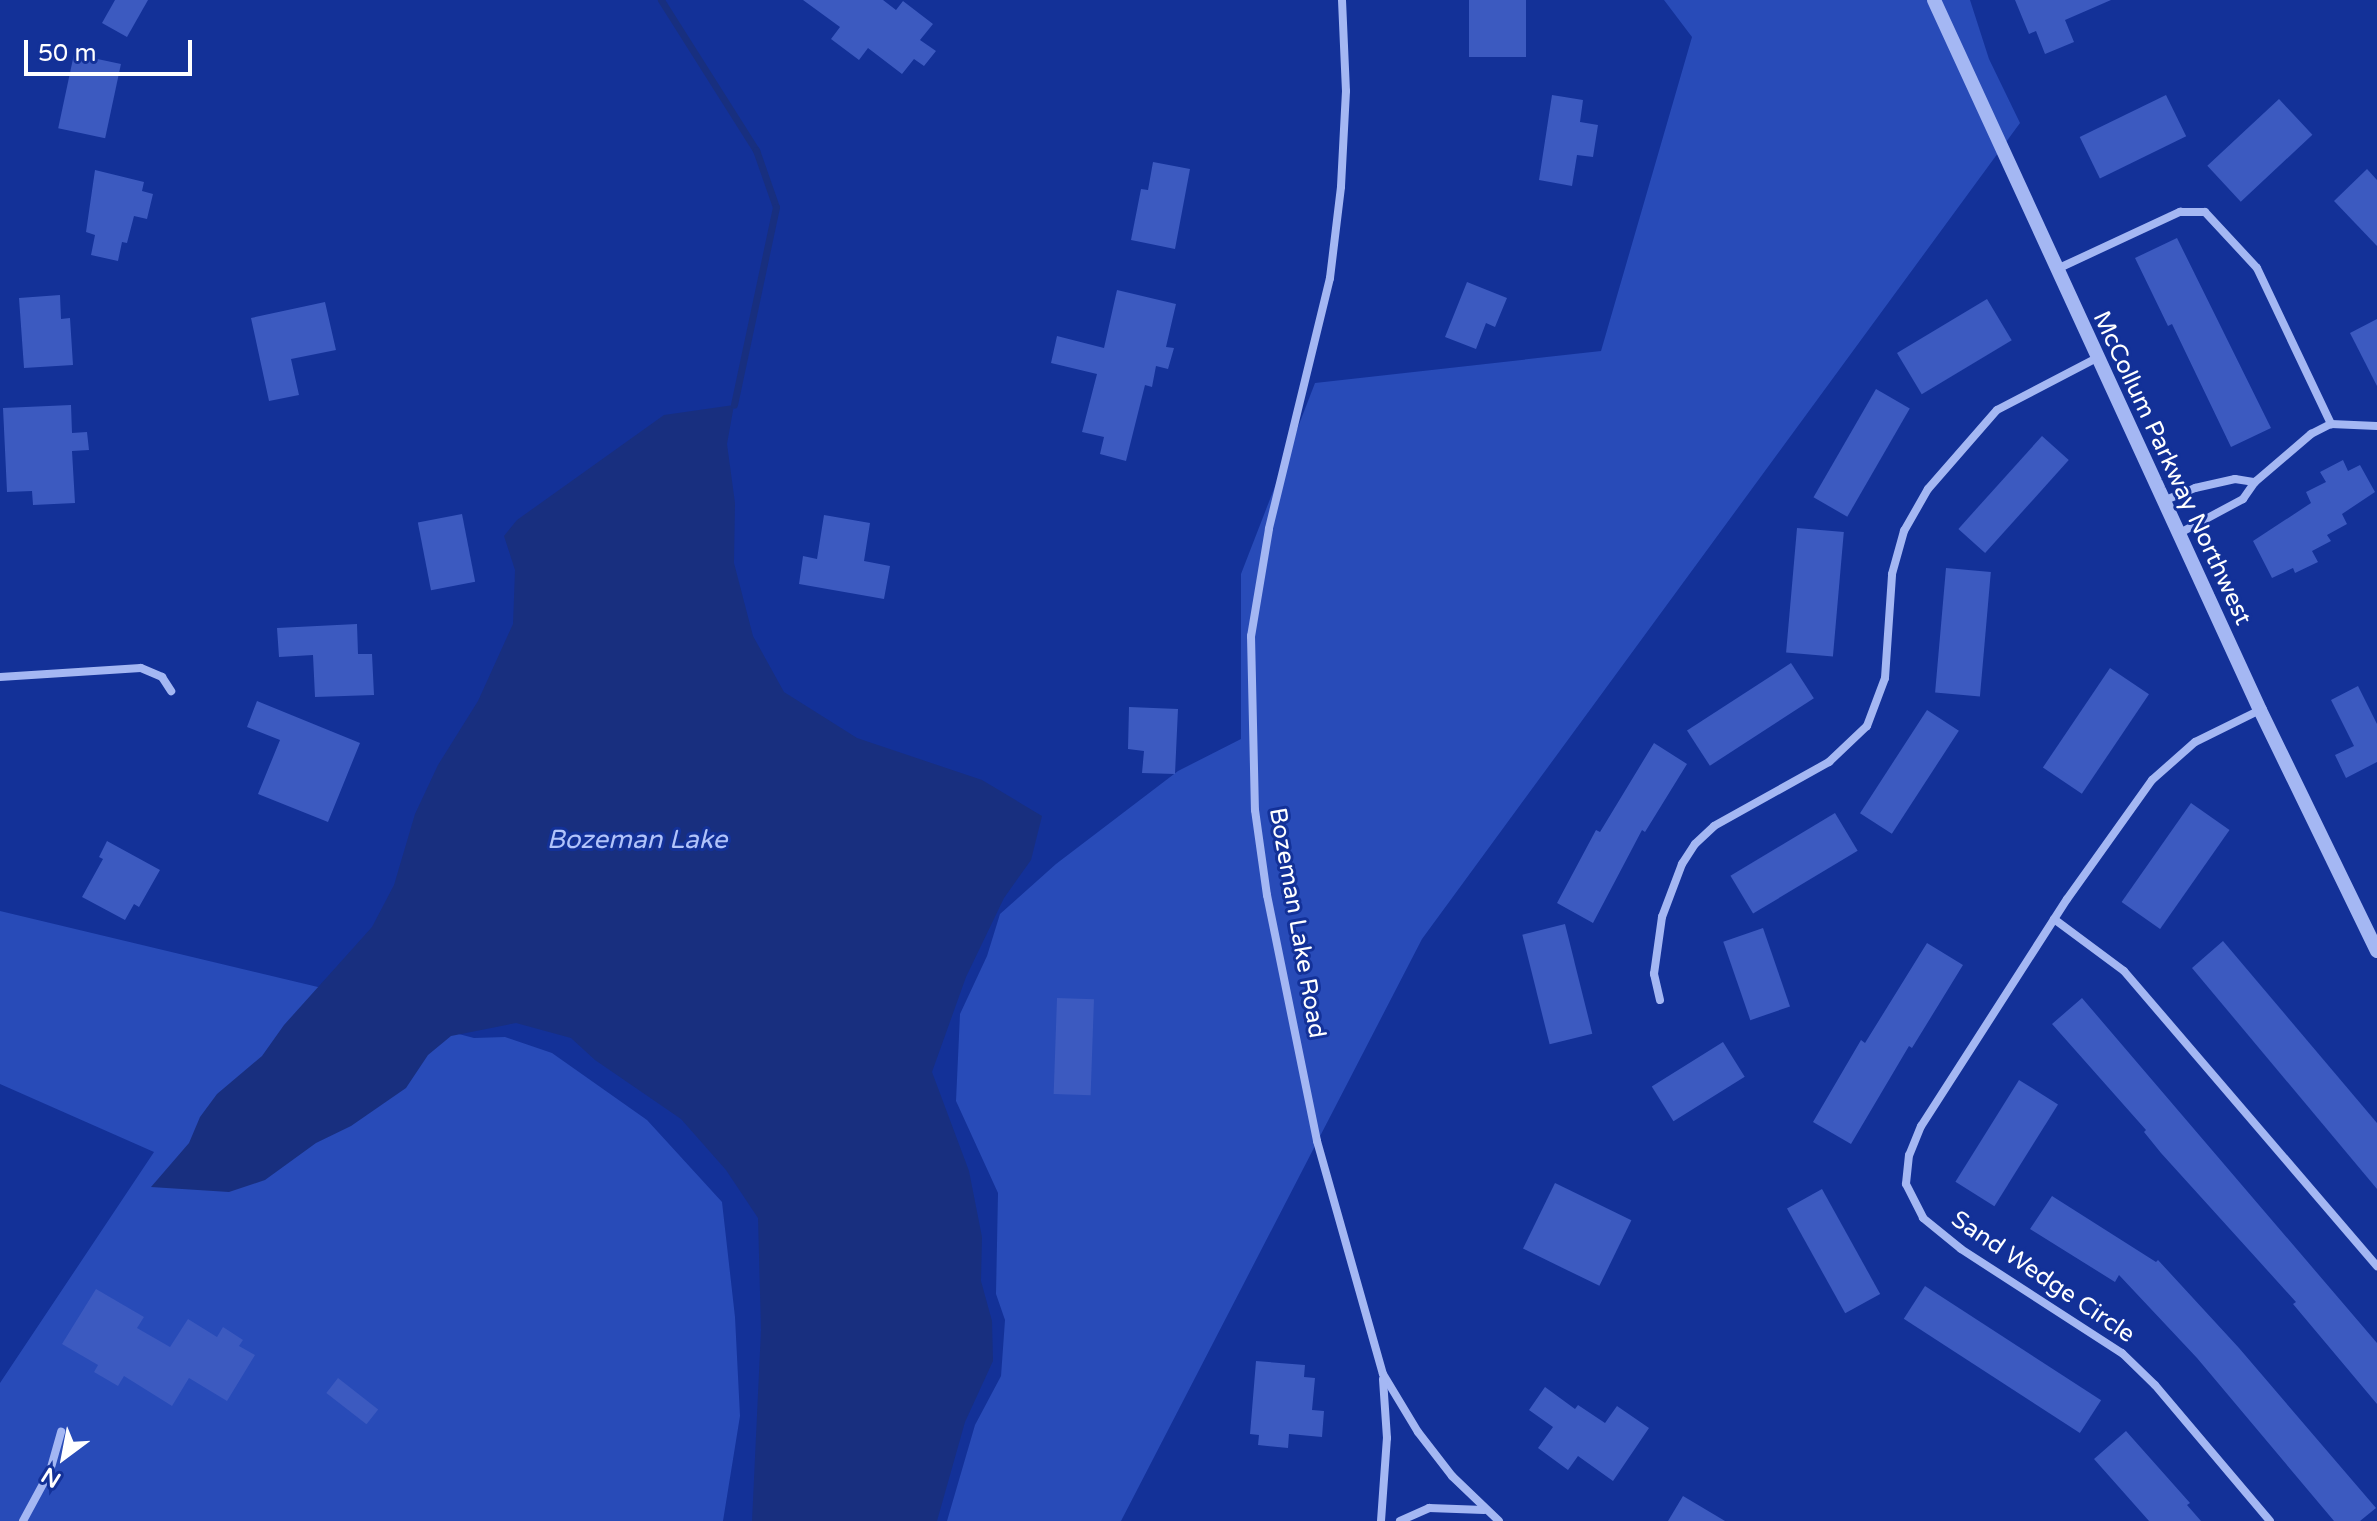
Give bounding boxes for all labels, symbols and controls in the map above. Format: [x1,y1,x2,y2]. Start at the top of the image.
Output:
scale bar [28,24,196,74]
text: 50 m [38,39,96,68]
street label: McCollum Parkway Northwest [2086,307,2258,629]
street label: Bozeman Lake Road [1263,806,1331,1040]
water label: Bozeman Lake [547,824,727,856]
street label: Sand Wedge Circle [1946,1205,2140,1349]
north arrow [24,1417,104,1497]
text: N [37,1462,66,1493]

